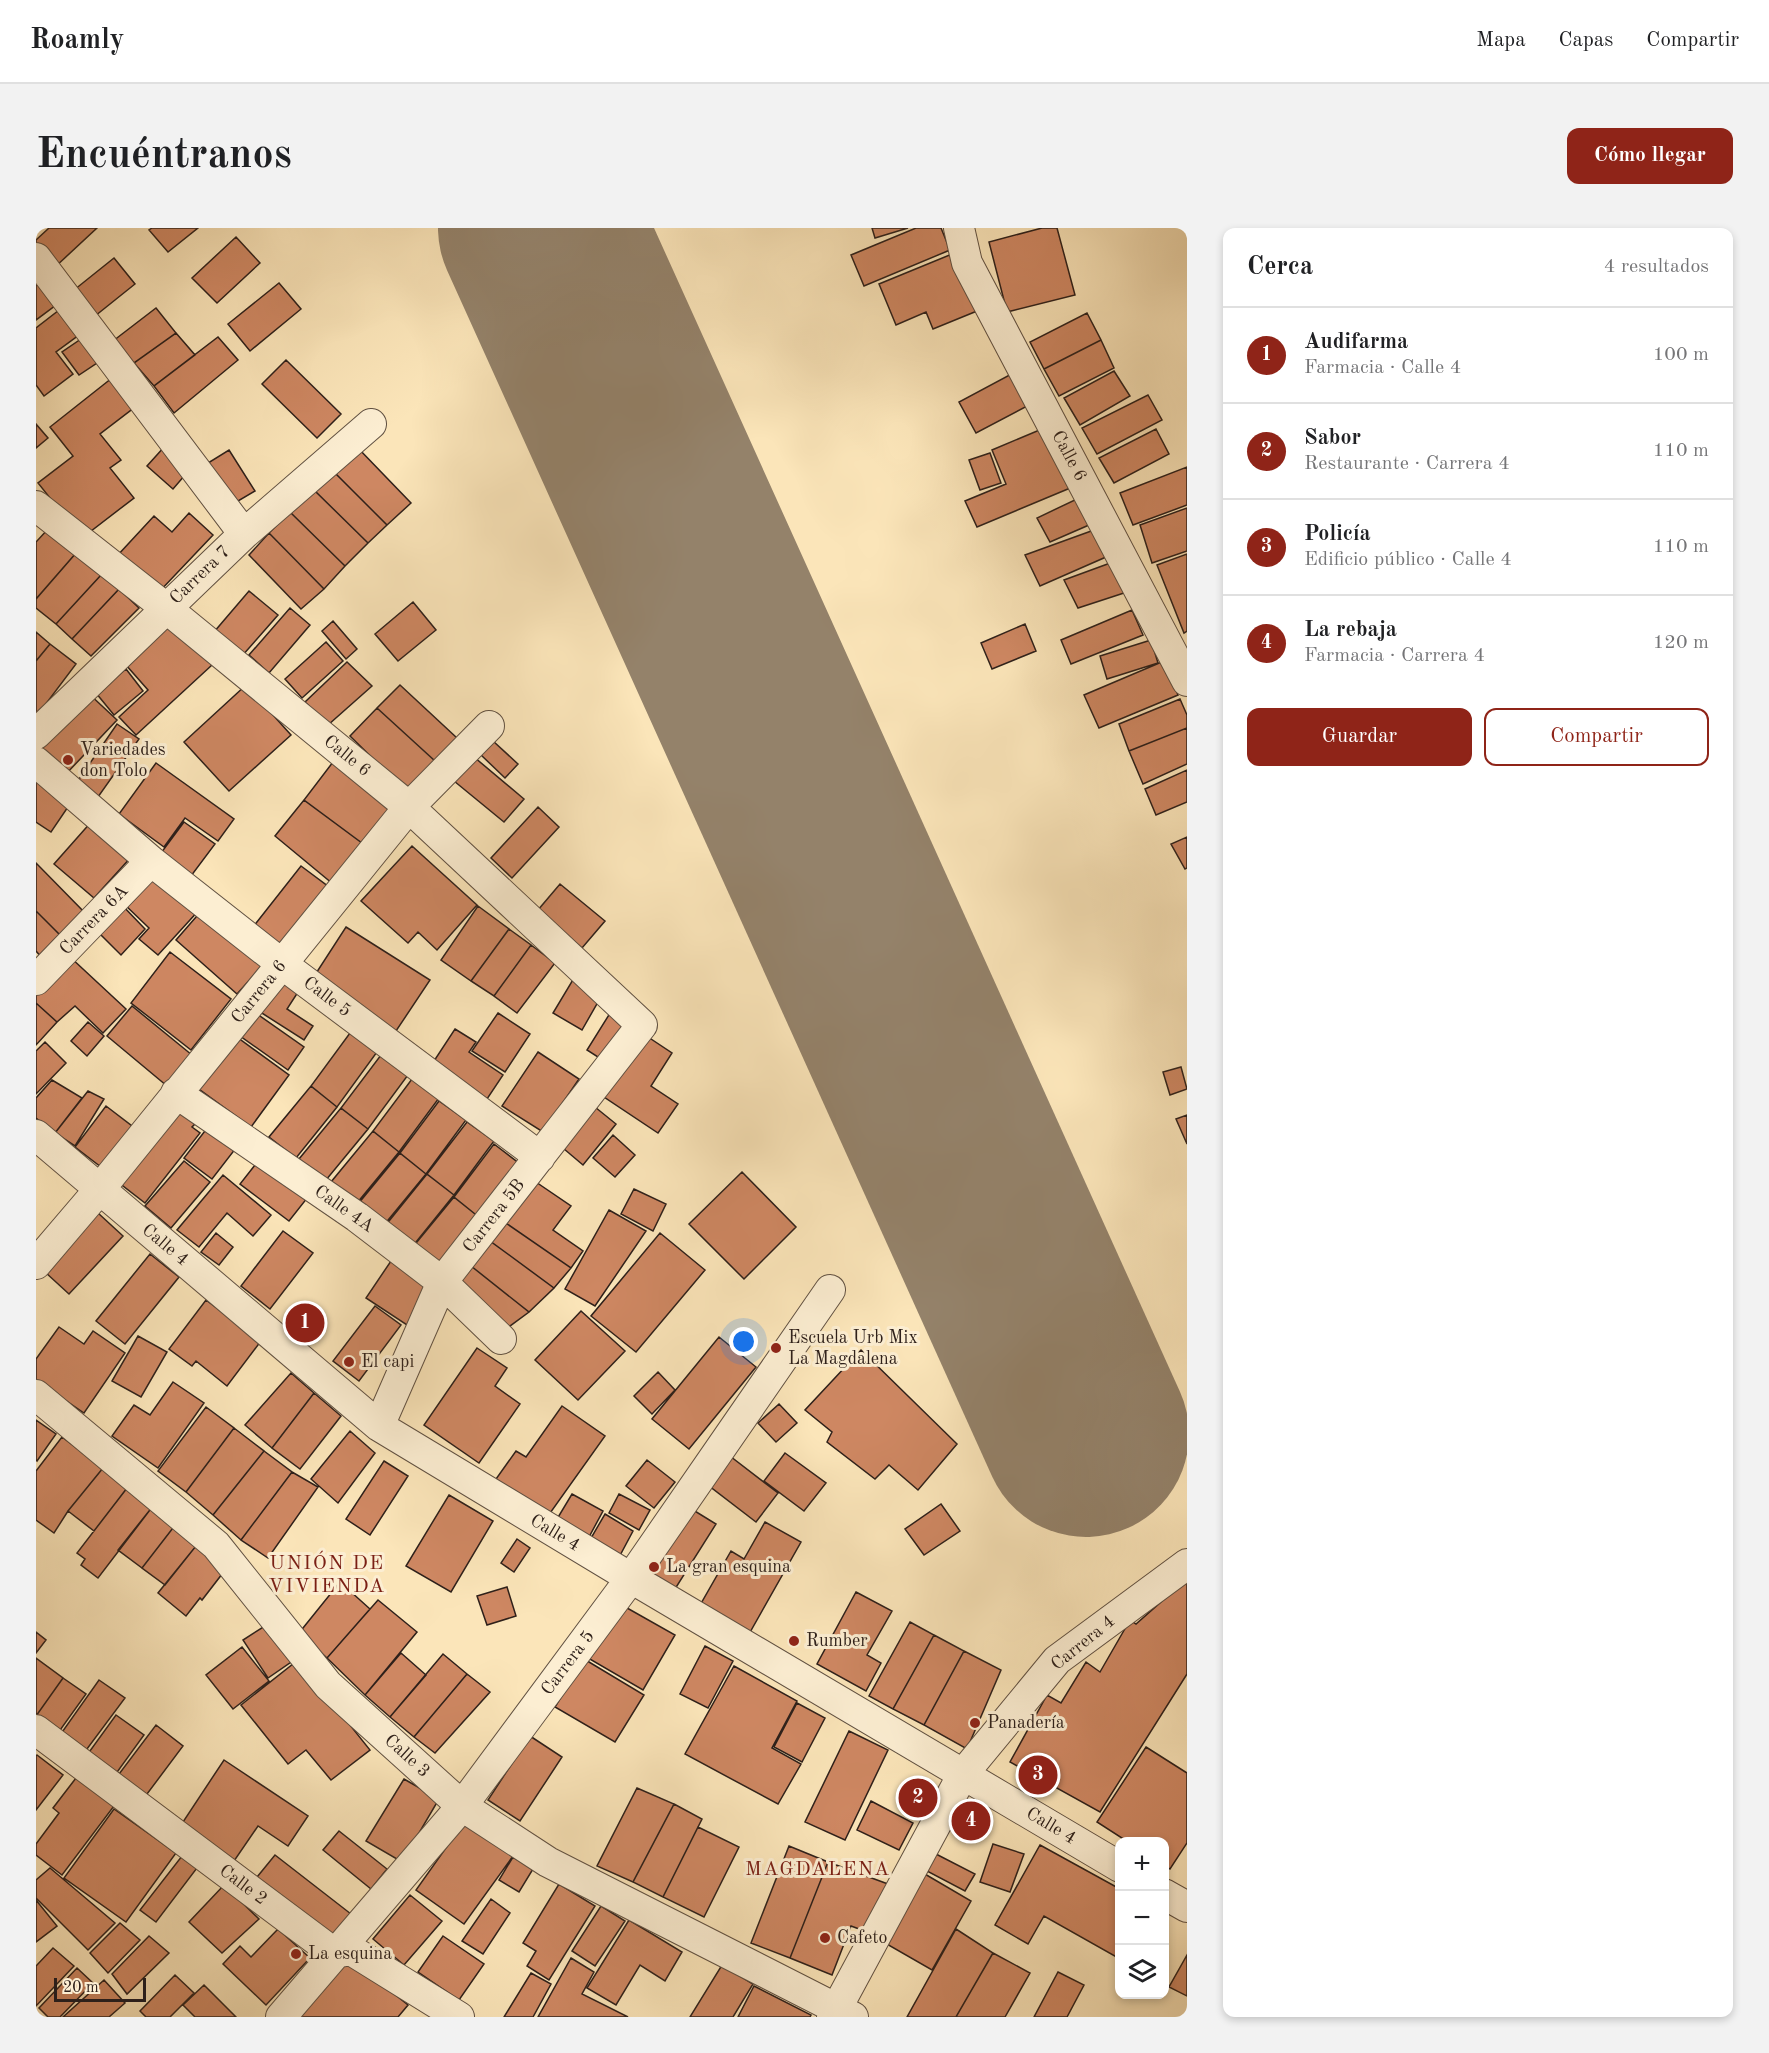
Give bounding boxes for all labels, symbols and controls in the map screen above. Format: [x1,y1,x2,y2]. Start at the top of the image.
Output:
text: Roamly [30,27,124,55]
text: Mapa [1476,30,1526,51]
text: Capas [1559,30,1613,51]
text: Compartir [1646,30,1739,51]
button: Cómo llegar [1567,128,1733,184]
text: Encuéntranos [36,135,292,177]
text: Cerca [1247,254,1313,280]
text: 4 resultados [1604,257,1709,277]
text: Audifarma [1304,331,1408,353]
text: 1 [1261,345,1272,365]
text: 100 m [1653,345,1709,365]
text: Farmacia · Calle 4 [1304,358,1461,378]
text: Sabor [1304,427,1361,449]
street label: Calle 6 [1048,428,1090,484]
text: 2 [1261,441,1272,461]
text: 110 m [1653,441,1709,461]
text: Restaurante · Carrera 4 [1304,454,1510,474]
text: Policía [1304,523,1371,545]
text: 3 [1261,537,1272,557]
text: 110 m [1653,537,1709,557]
street label: Carrera 7 [167,542,233,608]
text: Edificio público · Calle 4 [1304,550,1512,570]
text: La rebaja [1304,619,1397,641]
text: 4 [1261,633,1272,653]
text: 120 m [1653,633,1709,653]
text: Farmacia · Carrera 4 [1304,646,1485,666]
button: Guardar [1247,708,1472,766]
button: Compartir [1484,708,1709,766]
street label: Calle 6 [320,732,374,780]
place label: Variedades don Tolo [80,741,166,780]
marker: Variedades don Tolo [61,753,75,767]
street label: Carrera 6A [56,881,132,958]
street label: Carrera 6 [228,957,290,1027]
street label: Calle 5 [300,973,354,1021]
street label: Carrera 5B [460,1176,528,1256]
street label: Calle 4A [311,1182,377,1236]
street label: Calle 4 [138,1221,192,1269]
pin: 1 [286,1300,324,1346]
your location [729,1327,758,1356]
place label: Escuela Urb Mix La Magdalena [788,1329,918,1368]
marker: Escuela Urb Mix La Magdalena [769,1341,783,1355]
place label: El capi [361,1353,414,1371]
marker: El capi [342,1355,356,1369]
street label: Calle 4 [527,1511,583,1555]
district label: UNIÓN DE VIVIENDA [268,1550,386,1597]
place label: La gran esquina [666,1558,791,1576]
marker: La gran esquina [647,1560,661,1574]
street label: Carrera 4 [1048,1612,1118,1674]
street label: Carrera 5 [538,1627,598,1699]
place label: Rumber [806,1632,868,1650]
marker: Rumber [787,1634,801,1648]
place label: Panadería [987,1714,1065,1732]
marker: Panadería [968,1716,982,1730]
street label: Calle 3 [381,1731,433,1781]
pin: 3 [1018,1752,1058,1798]
pin: 2 [898,1776,938,1820]
pin: 4 [952,1798,990,1844]
street label: Calle 4 [1023,1804,1079,1848]
map controls [1115,1837,1169,1999]
button: + [1115,1837,1169,1891]
district label: MAGDALENA [745,1860,891,1880]
street label: Calle 2 [216,1861,270,1909]
button: − [1115,1891,1169,1945]
place label: Cafeto [837,1929,887,1947]
marker: Cafeto [818,1931,832,1945]
place label: La esquina [308,1945,392,1963]
button: layers [1115,1945,1169,1999]
marker: La esquina [289,1947,303,1961]
scale bar [54,1975,146,2002]
text: 20 m [63,1980,99,1996]

